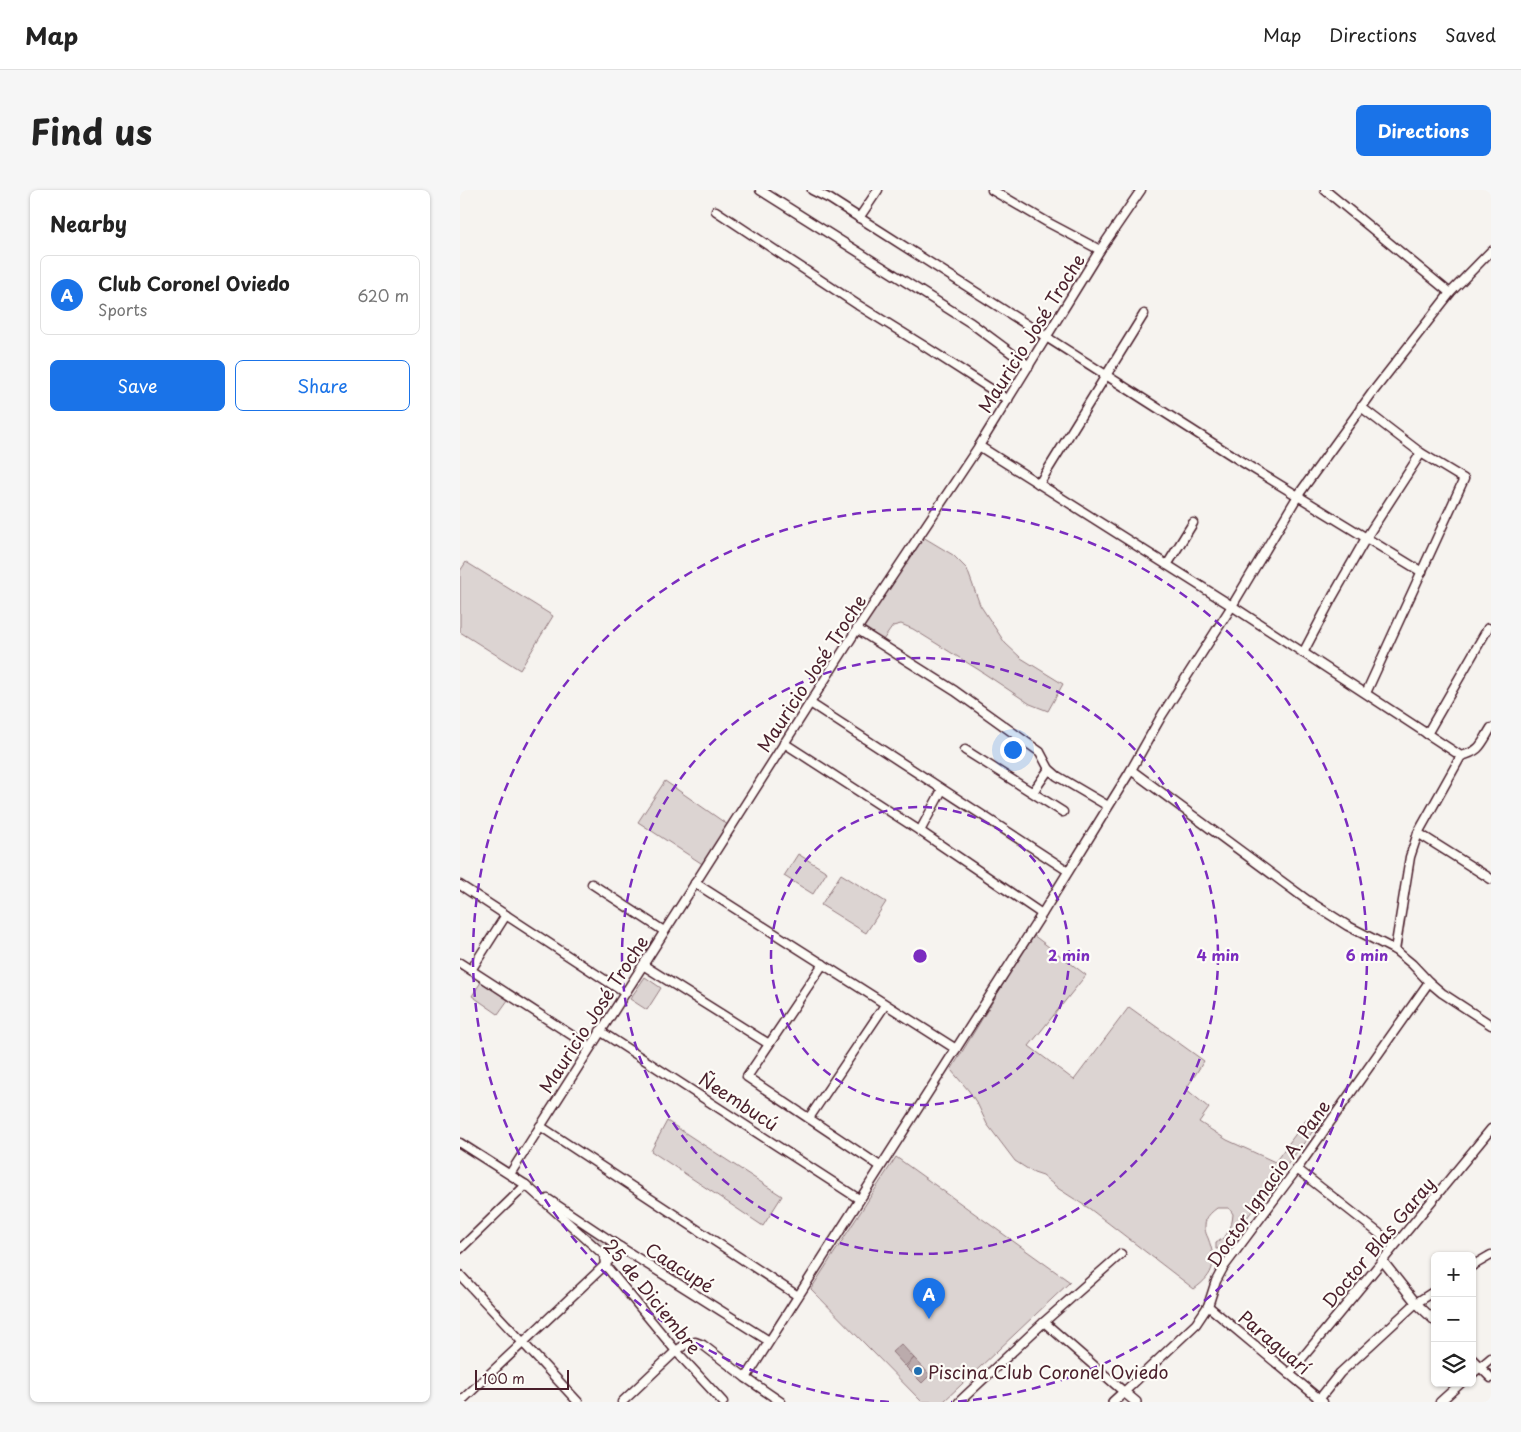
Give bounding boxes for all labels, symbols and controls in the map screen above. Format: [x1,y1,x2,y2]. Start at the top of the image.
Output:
text: Map [25,17,78,53]
text: Map [1263,21,1301,48]
text: Directions [1329,21,1417,48]
text: Saved [1445,21,1496,48]
text: Find us [30,104,152,157]
button: Directions [1356,105,1491,156]
text: Nearby [50,207,127,239]
street label: Mauricio José Troche [971,248,1091,418]
text: Club Coronel Oviedo [98,269,290,297]
text: A [61,283,73,307]
text: 620 m [357,283,409,307]
text: Sports [98,297,147,321]
button: Save [50,360,225,411]
button: Share [235,360,410,411]
street label: Mauricio José Troche [750,589,872,757]
your location [1000,737,1026,763]
street label: Mauricio José Troche [532,930,654,1098]
text: 2 min [1048,943,1090,966]
text: 4 min [1197,943,1239,966]
text: 6 min [1346,943,1388,966]
centre of rings [911,947,929,965]
street label: Ñeembucú [694,1065,784,1137]
street label: Doctor Ignacio A. Pane [1200,1094,1336,1272]
street label: Doctor Blas Garay [1315,1171,1441,1313]
street label: 25 de Diciembre [598,1232,708,1360]
street label: Caacupé [640,1235,720,1299]
map controls [1431,1252,1476,1387]
button: + [1431,1252,1476,1297]
pin: A [913,1278,945,1319]
button: − [1431,1297,1476,1342]
street label: Paraguarí [1233,1304,1317,1380]
button: layers [1431,1342,1476,1387]
place label: Piscina Club Coronel Oviedo [928,1358,1168,1385]
marker: Piscina Club Coronel Oviedo [912,1365,924,1377]
scale bar [475,1367,569,1390]
text: 100 m [482,1368,525,1389]

